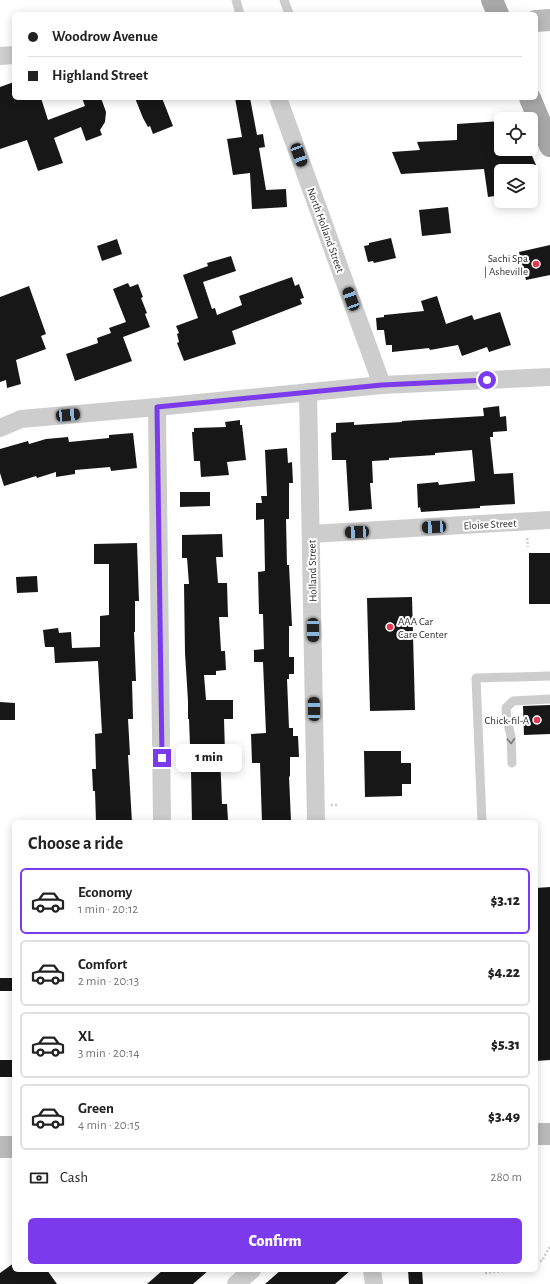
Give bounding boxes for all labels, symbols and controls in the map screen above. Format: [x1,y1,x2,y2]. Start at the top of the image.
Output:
text: Woodrow Avenue [52,29,158,44]
text: Highland Street [52,68,148,83]
map controls [494,112,538,208]
button: locate [494,112,538,156]
car [289,142,309,168]
button: layers [494,164,538,208]
street label: North Holland Street [305,186,346,275]
place label: Sachi Spa | Asheville [484,253,528,278]
marker: Sachi Spa | Asheville [531,259,541,269]
car [341,286,361,312]
route start [478,371,496,389]
car [56,408,80,422]
street label: Eloise Street [463,518,517,531]
car [422,520,446,534]
car [345,525,369,539]
street label: Holland Street [306,539,319,602]
place label: AAA Car Care Center [398,616,448,640]
car [307,618,319,642]
marker: AAA Car Care Center [385,622,395,632]
car [308,697,320,721]
place label: Chick-fil-A [485,715,530,726]
marker: Chick-fil-A [532,715,542,725]
one-way arrow [507,738,515,744]
callout: 1 min [176,744,242,772]
route end [153,749,171,767]
text: 1 min [195,751,223,764]
text: Choose a ride [28,835,123,853]
icon: car [30,883,66,919]
text: Economy [78,885,132,900]
text: $3.12 [490,893,520,908]
text: 1 min · 20:12 [78,903,138,916]
icon: car [30,955,66,991]
text: Comfort [78,957,127,972]
text: $4.22 [488,965,520,980]
text: 2 min · 20:13 [78,975,139,988]
icon: car [30,1027,66,1063]
text: XL [78,1029,94,1044]
text: $5.31 [491,1037,520,1052]
text: 3 min · 20:14 [78,1047,140,1060]
icon: car [30,1099,66,1135]
text: Green [78,1101,114,1116]
text: $3.49 [488,1109,520,1124]
text: 4 min · 20:15 [78,1119,140,1132]
icon: cash [28,1167,50,1189]
text: Cash [60,1170,88,1185]
text: 280 m [491,1171,522,1184]
button: Confirm [28,1218,522,1264]

